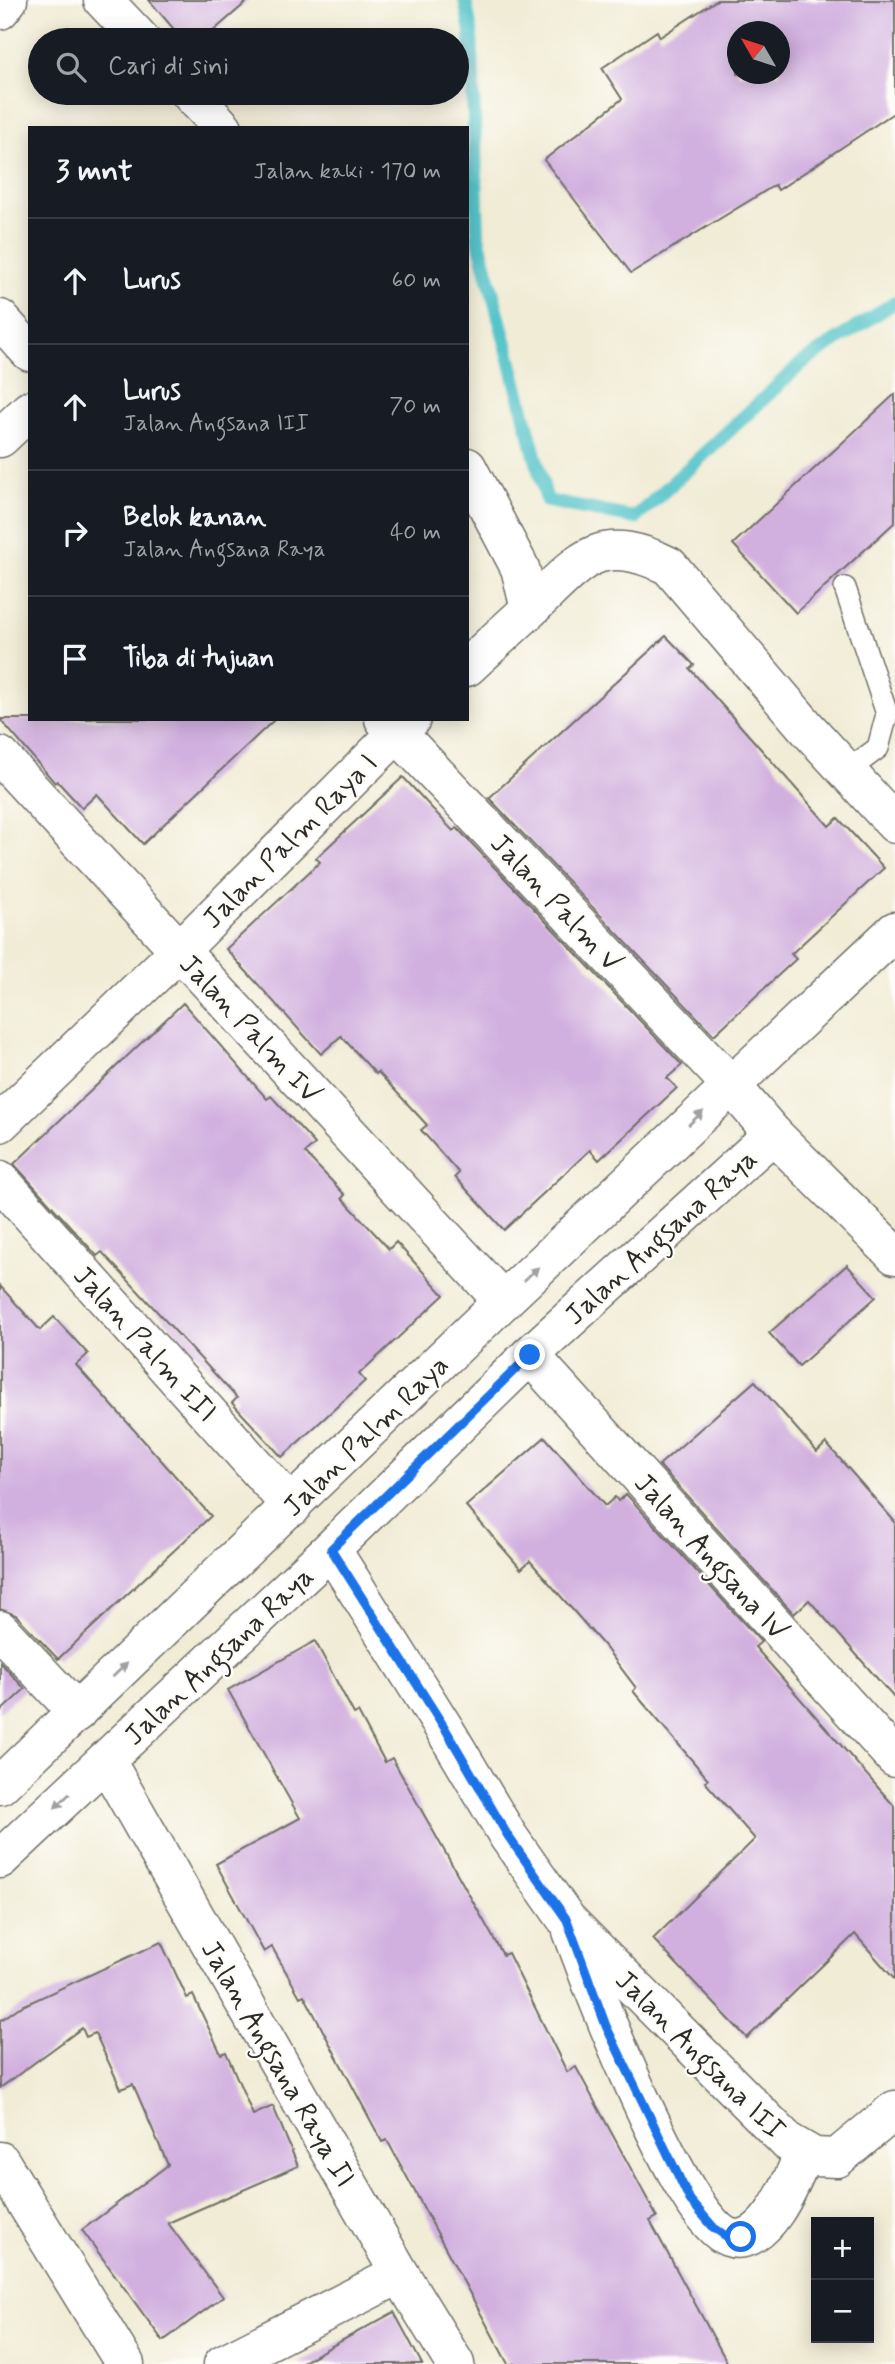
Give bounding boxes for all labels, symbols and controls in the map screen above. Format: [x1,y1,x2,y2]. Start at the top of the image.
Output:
north arrow [727,21,790,84]
search box [28,28,469,105]
icon: search [52,48,90,86]
text: Cari di sini [108,50,229,84]
text: 3 mnt [56,152,132,191]
text: Jalan kaki · 170 m [253,157,441,187]
icon: ahead [56,262,94,300]
text: Lurus [123,264,181,298]
text: 60 m [392,266,441,296]
text: Lurus [123,375,181,409]
icon: ahead [56,388,94,426]
text: 70 m [389,392,441,422]
text: Jalan Angsana III [123,409,309,439]
text: Belok kanan [123,501,266,535]
icon: right [56,514,94,552]
text: 40 m [390,518,441,548]
text: Jalan Angsana Raya [123,535,326,565]
icon: arrive [56,640,94,678]
text: Tiba di tujuan [123,642,274,676]
street label: Jalan Palm Raya I [195,746,386,937]
street label: Jalan Palm V [481,826,629,981]
street label: Jalan Palm IV [170,947,328,1112]
one-way arrow [687,1110,705,1126]
street label: Jalan Angsana Raya [558,1142,768,1336]
street label: Jalan Palm III [64,1259,224,1431]
one-way arrow [522,1267,539,1283]
route end [514,1339,545,1370]
street label: Jalan Palm Raya [276,1348,458,1526]
street label: Jalan Angsana IV [623,1466,795,1651]
street label: Jalan Angsana Raya [117,1559,325,1757]
one-way arrow [111,1663,128,1679]
one-way arrow [54,1793,71,1809]
street label: Jalan Angsana Raya II [189,1934,363,2196]
street label: Jalan Angsana III [604,1963,792,2151]
map controls [811,2217,874,2343]
button: + [811,2217,874,2280]
route start [725,2221,756,2252]
button: − [811,2280,874,2343]

